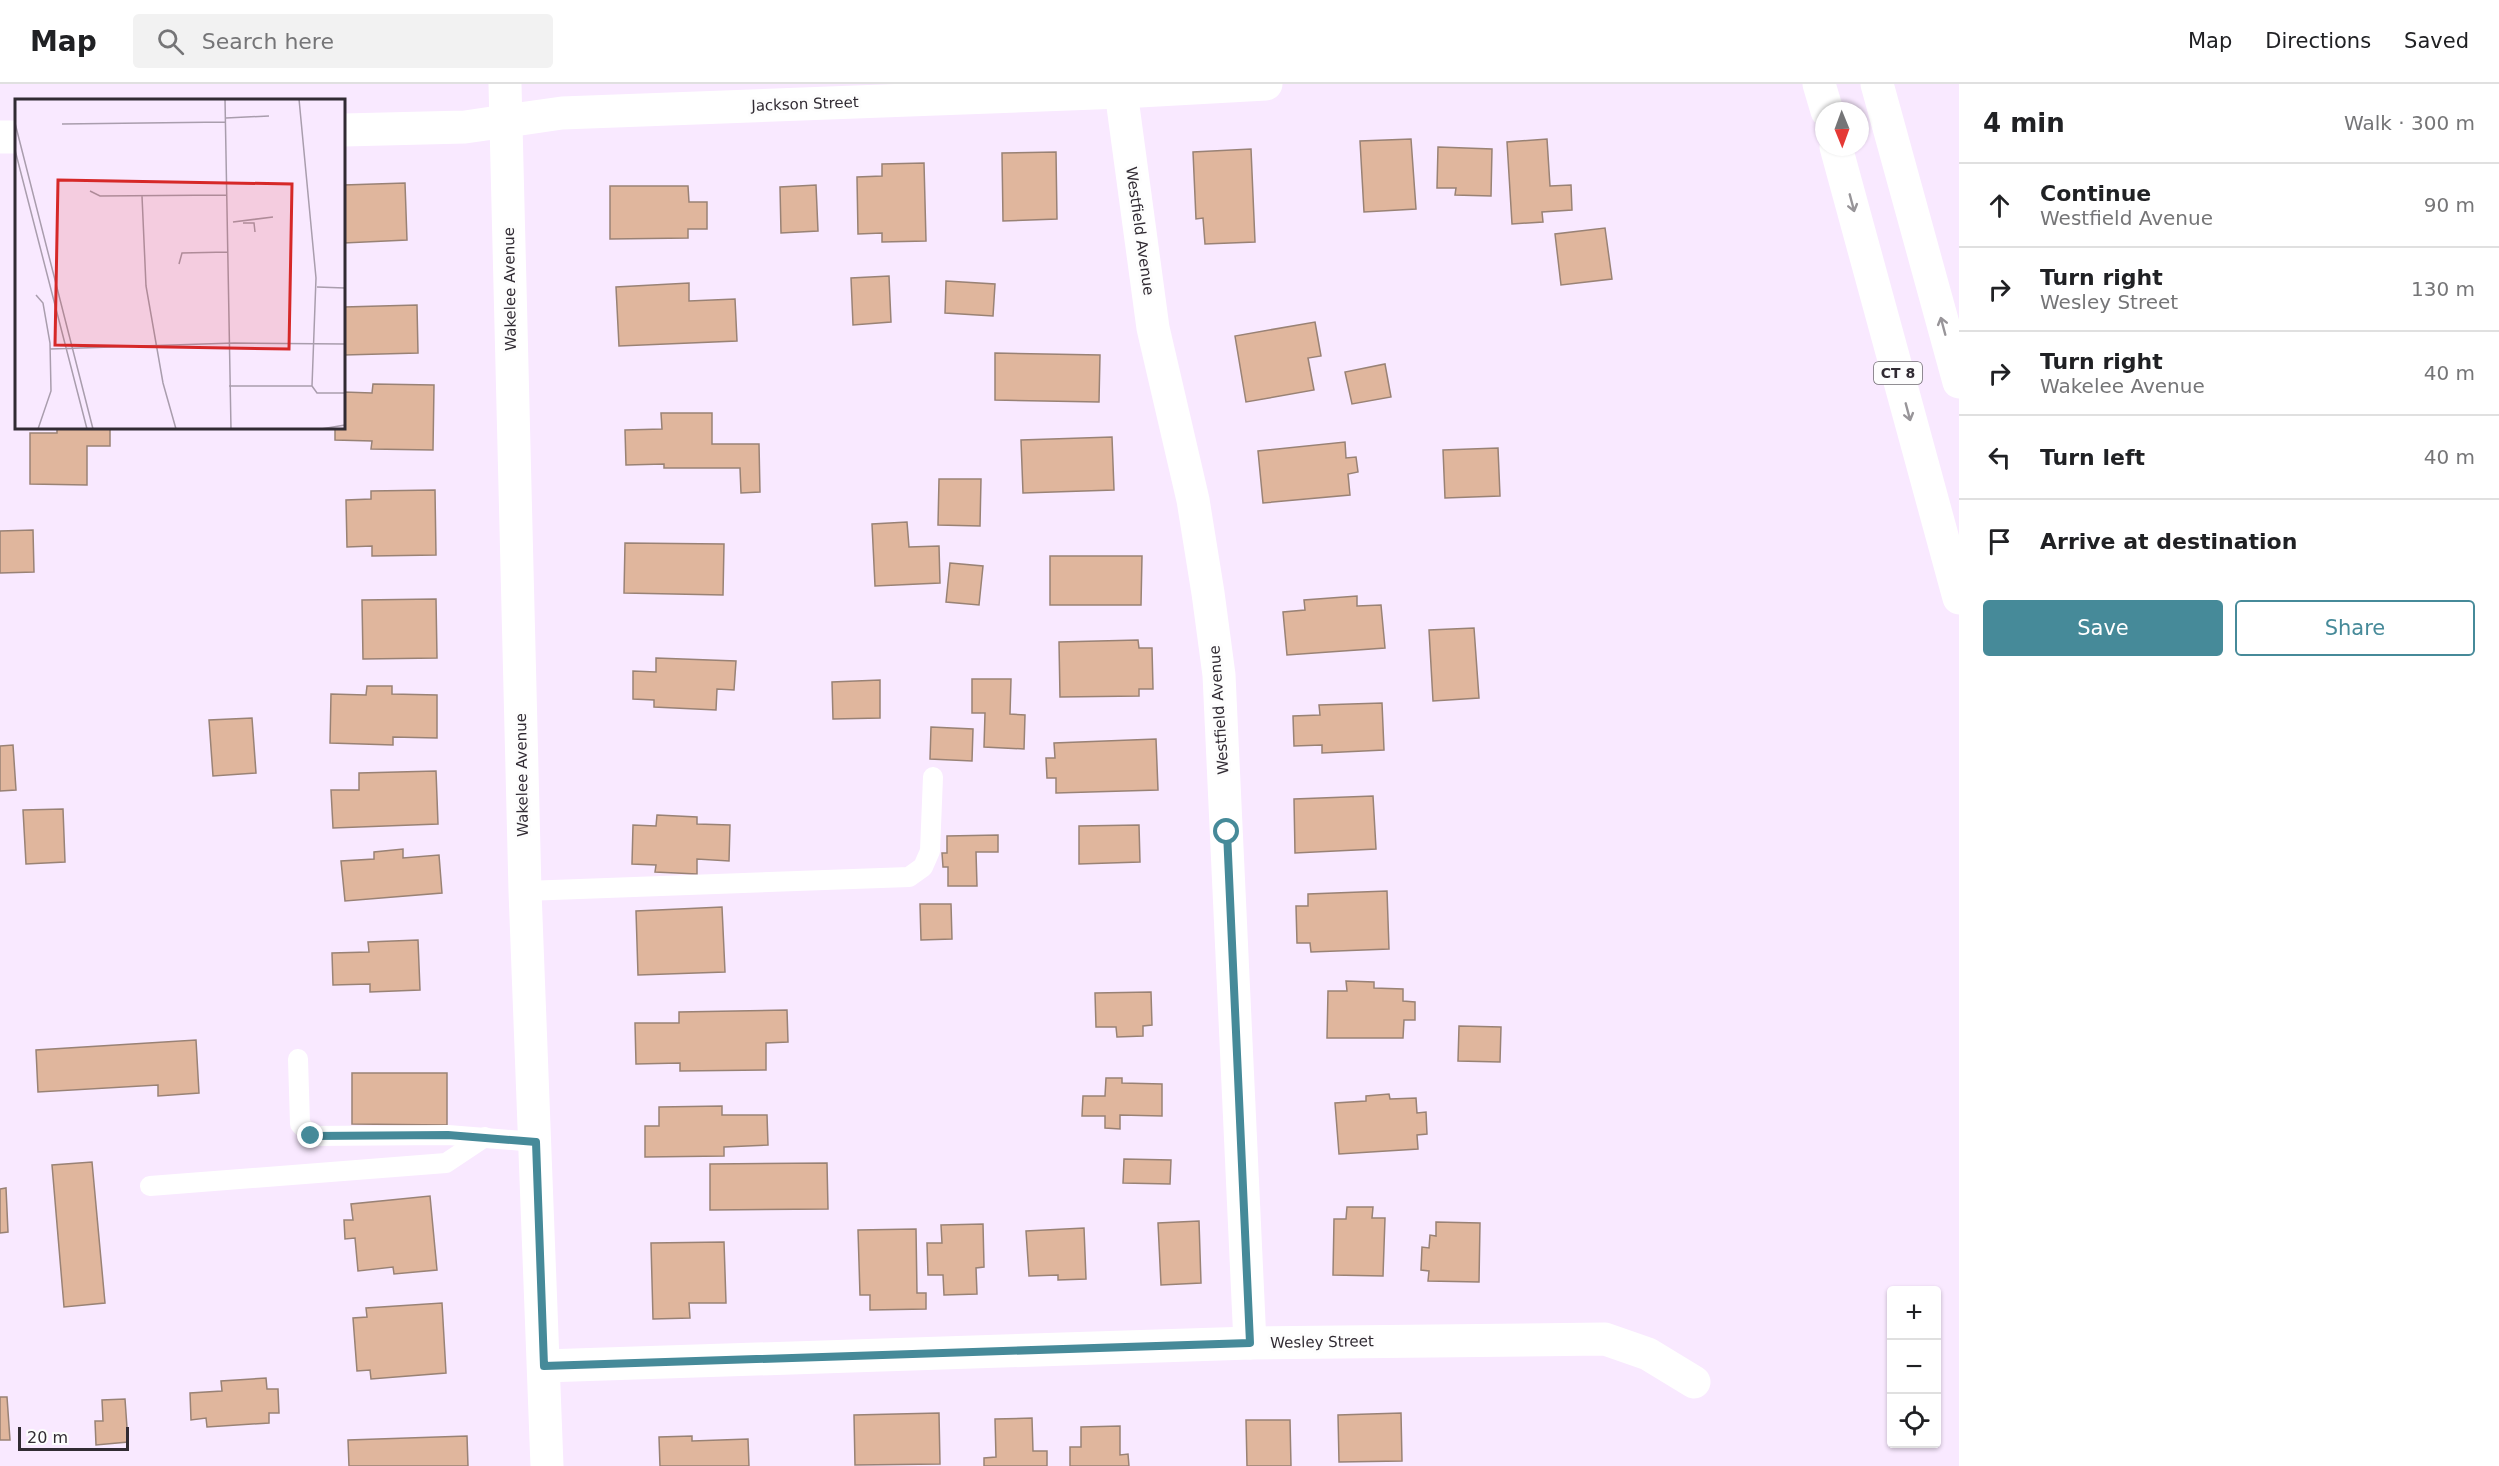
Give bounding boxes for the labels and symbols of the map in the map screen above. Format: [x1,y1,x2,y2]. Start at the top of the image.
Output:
street label: Jackson Street [750,93,859,115]
inset map [15,99,345,429]
north arrow [1815,102,1869,156]
street label: Westfield Avenue [1122,166,1158,296]
one-way arrow [1846,194,1858,213]
street label: Wakelee Avenue [500,227,520,351]
one-way arrow [1937,317,1949,336]
road number: CT 8 [1874,362,1922,384]
one-way arrow [1903,402,1915,421]
street label: Westfield Avenue [1205,645,1233,775]
street label: Wakelee Avenue [512,713,532,837]
route start [1213,818,1239,844]
route end [297,1122,323,1148]
street label: Wesley Street [1270,1332,1374,1352]
scale bar [18,1424,129,1452]

